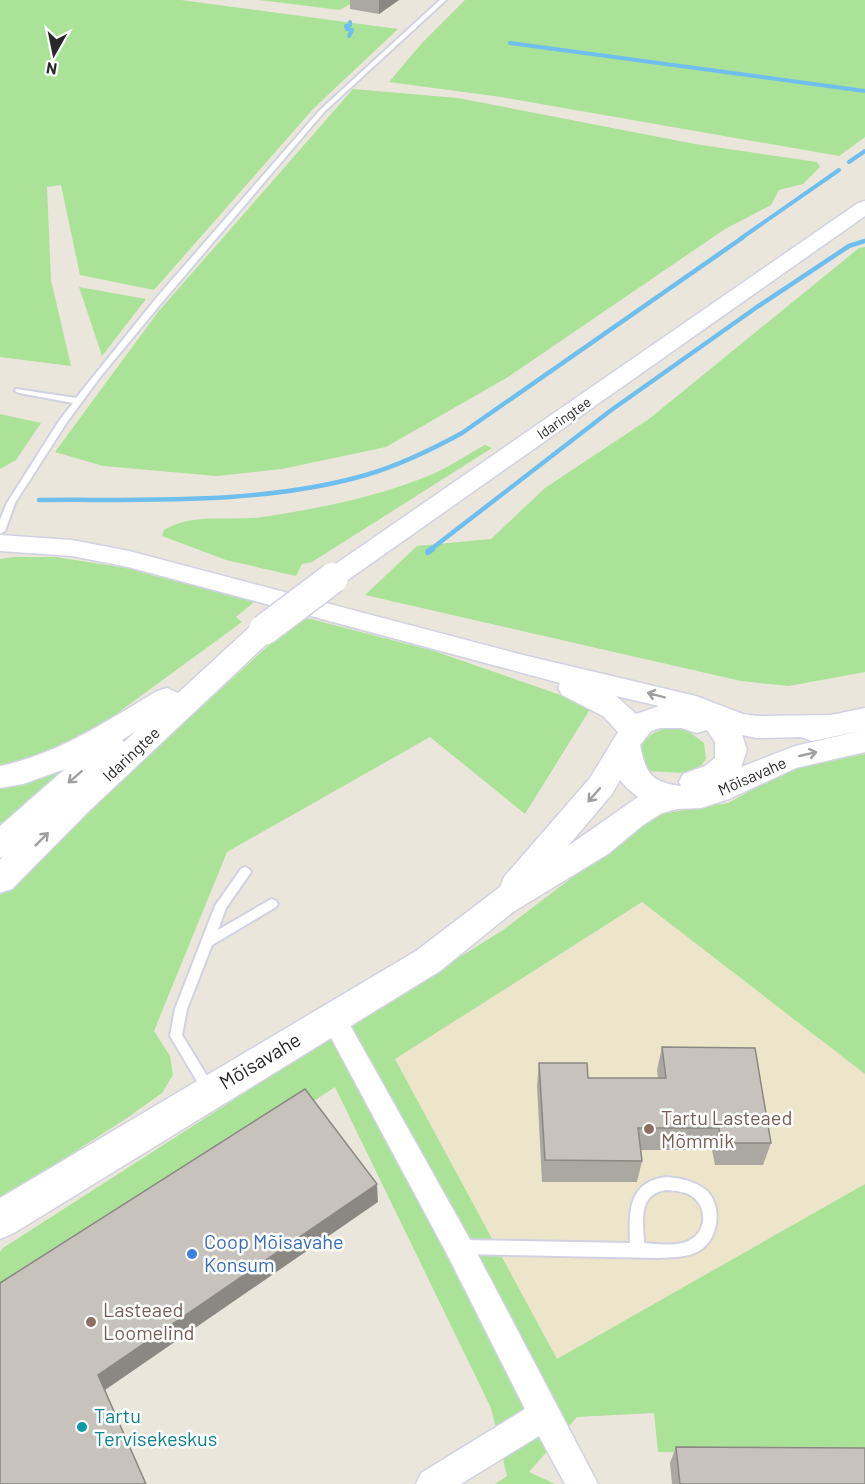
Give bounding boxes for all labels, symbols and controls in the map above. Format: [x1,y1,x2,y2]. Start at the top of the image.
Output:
north arrow [24,24,84,84]
text: N [45,59,58,80]
street label: Idaringtee [533,393,594,442]
one-way arrow [647,689,666,700]
street label: Idaringtee [98,723,163,785]
one-way arrow [798,748,817,760]
street label: Mõisavahe [715,752,789,799]
one-way arrow [68,770,83,784]
one-way arrow [587,787,600,803]
one-way arrow [34,832,49,847]
street label: Mõisavahe [214,1027,305,1094]
place label: Tartu Lasteaed Mõmmik [661,1105,792,1152]
marker: Tartu Lasteaed Mõmmik [642,1122,656,1136]
place label: Coop Mõisavahe Konsum [204,1229,344,1276]
marker: Coop Mõisavahe Konsum [185,1247,199,1261]
place label: Lasteaed Loomelind [103,1297,194,1344]
marker: Lasteaed Loomelind [84,1315,98,1329]
place label: Tartu Tervisekeskus [94,1403,217,1450]
marker: Tartu Tervisekeskus [75,1420,89,1434]

